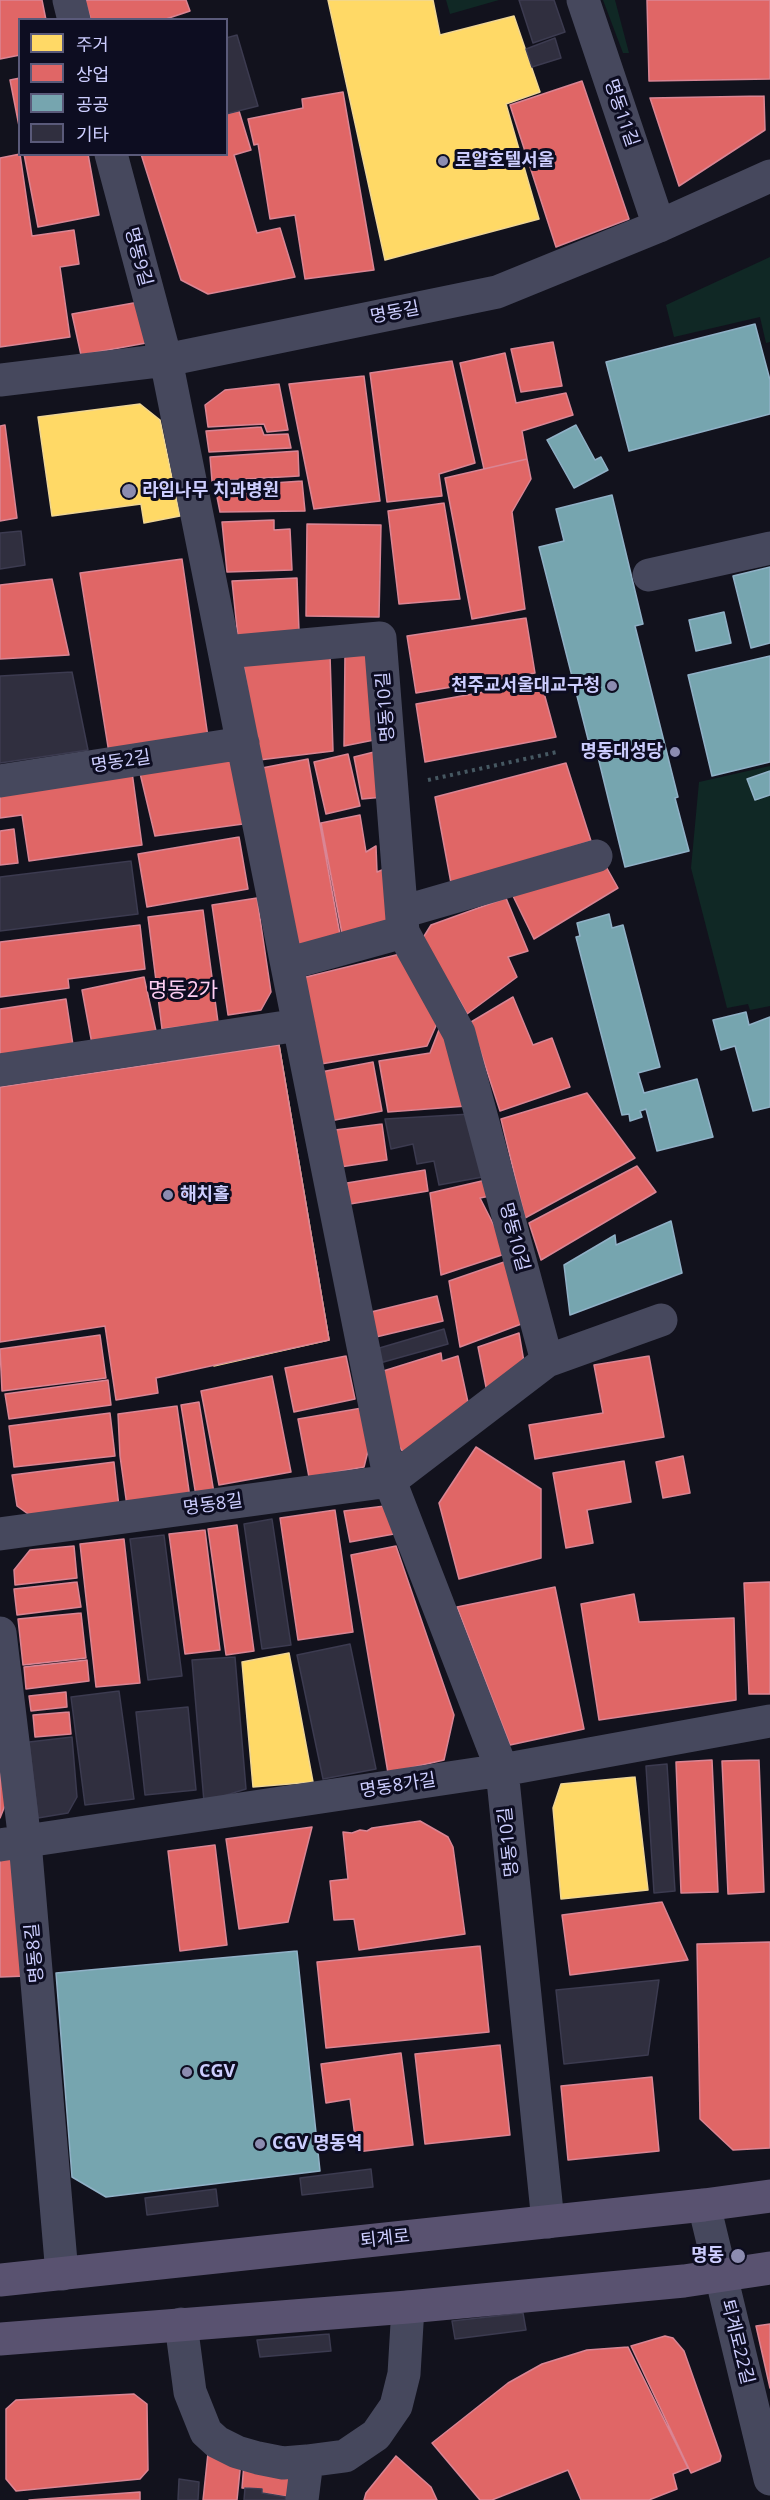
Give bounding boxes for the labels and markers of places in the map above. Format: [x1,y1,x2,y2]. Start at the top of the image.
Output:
place label: 로얄호텔서울 [455,150,554,172]
marker: 로얄호텔서울 [436,154,450,168]
place label: 라임나무 치과병원 [142,480,279,502]
marker: 라임나무 치과병원 [120,482,138,500]
place label: 천주교서울대교구청 [451,675,600,697]
marker: 천주교서울대교구청 [605,679,619,693]
place label: 명동대성당 [580,741,663,763]
marker: 명동대성당 [668,745,682,759]
place label: 해치홀 [180,1184,230,1206]
marker: 해치홀 [161,1188,175,1202]
place label: CGV [199,2061,235,2083]
marker: CGV [180,2065,194,2079]
place label: CGV 명동역 [272,2133,363,2155]
marker: CGV 명동역 [253,2137,267,2151]
place label: 명동 [691,2245,724,2267]
marker: 명동 [729,2247,747,2265]

